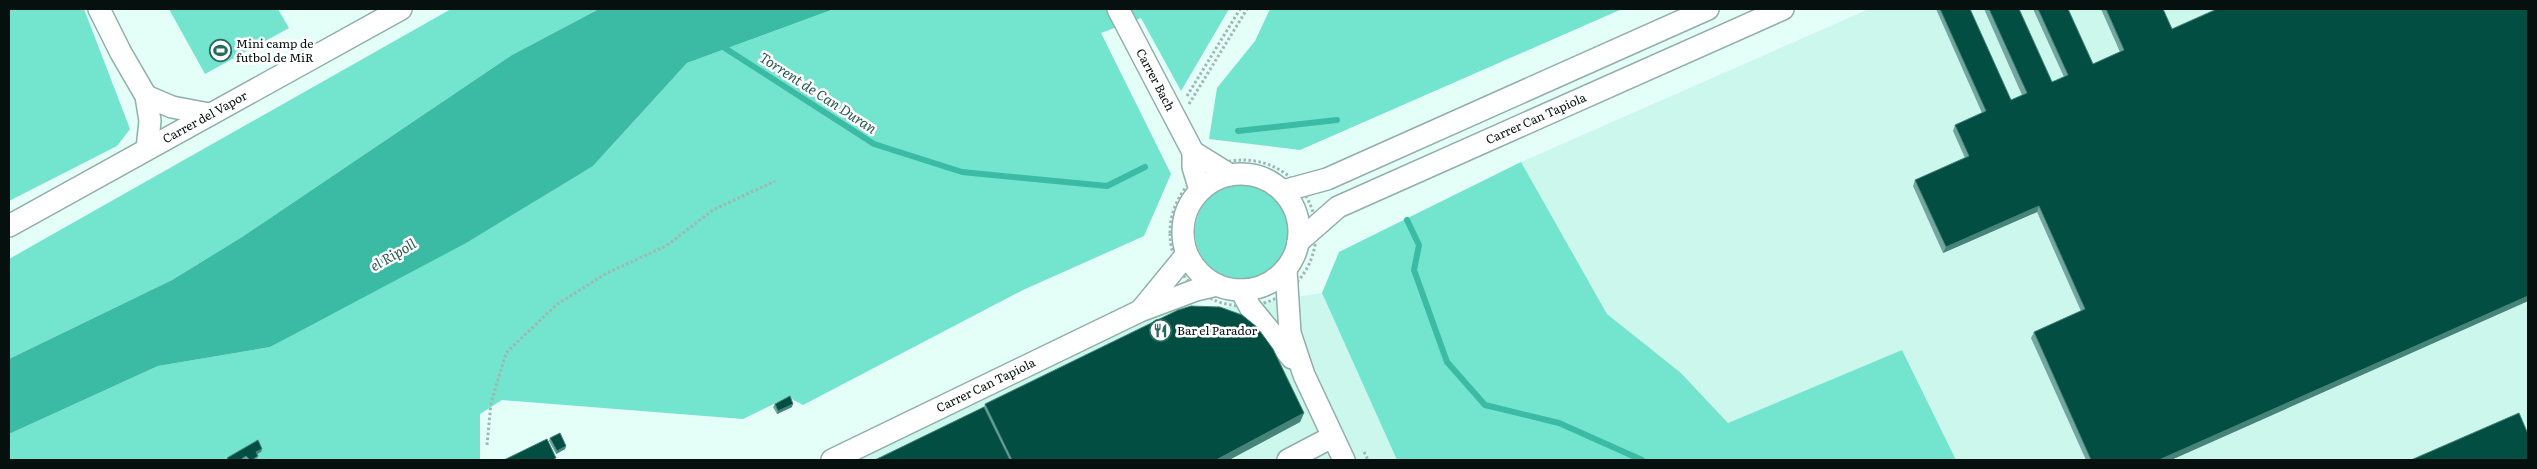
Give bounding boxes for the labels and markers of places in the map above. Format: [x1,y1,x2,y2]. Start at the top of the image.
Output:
place label: Mini camp de futbol de MiR [236,34,314,66]
sports icon: Mini camp de futbol de MiR [208,39,232,63]
restaurant icon: Bar el Parador [1149,319,1173,343]
place label: Bar el Parador [1177,321,1258,339]

